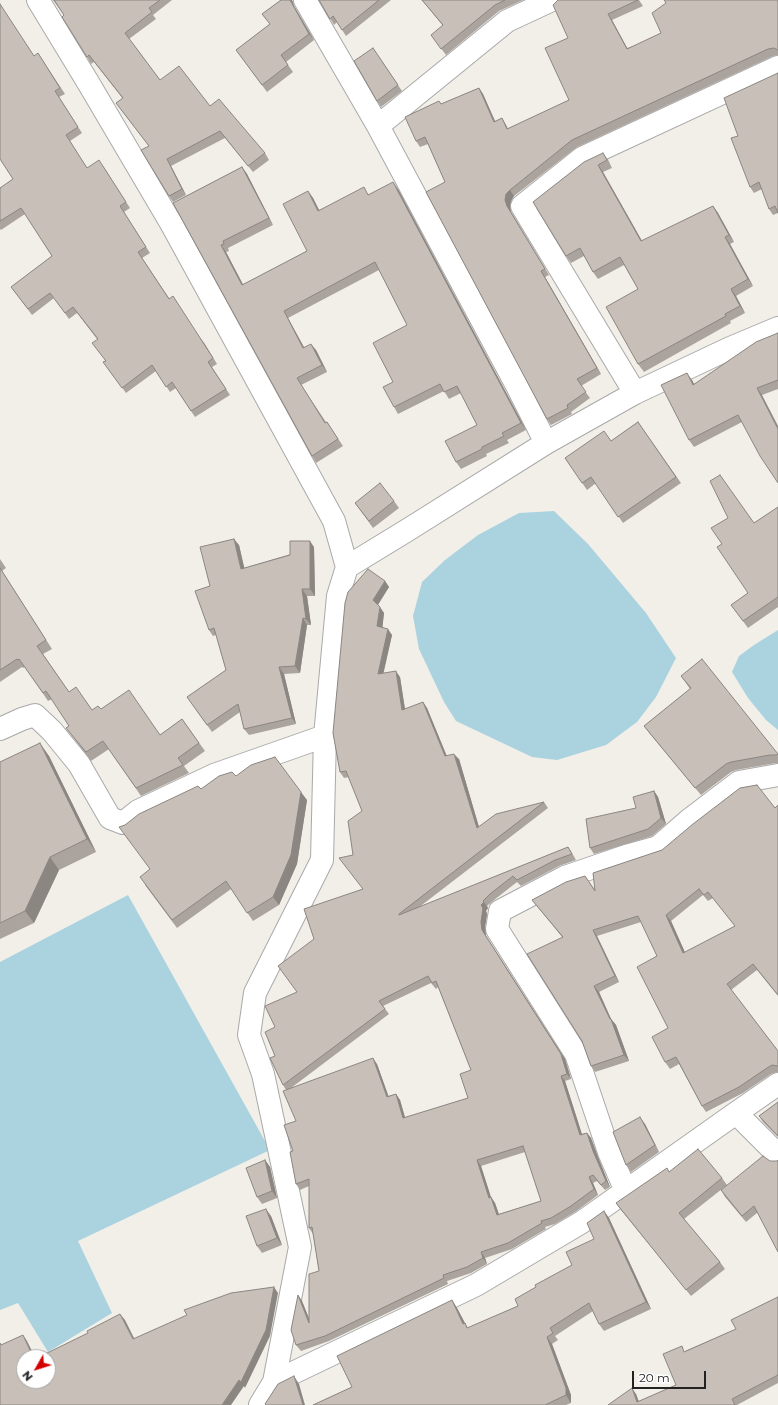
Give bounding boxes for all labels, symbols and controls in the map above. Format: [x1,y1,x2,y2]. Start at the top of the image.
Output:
north arrow [16,1349,56,1389]
scale bar [634,1363,708,1389]
text: N [19,1368,36,1384]
text: 20 m [639,1370,670,1385]

